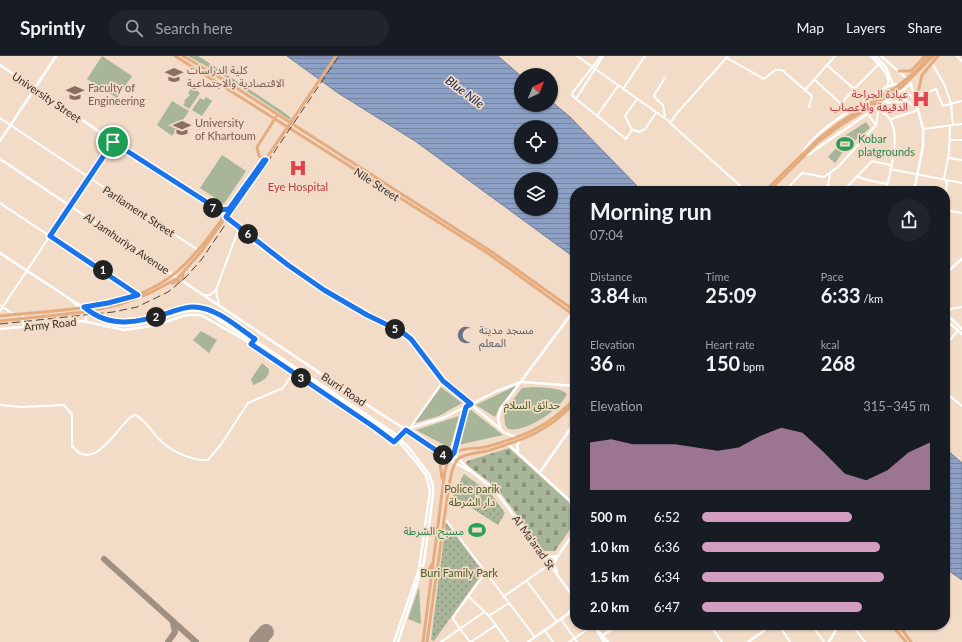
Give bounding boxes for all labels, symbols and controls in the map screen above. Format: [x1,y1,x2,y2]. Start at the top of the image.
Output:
search box [109,10,389,46]
text: Sprintly [20,16,85,39]
icon: search [123,17,145,39]
text: Search here [155,19,233,37]
text: Map [796,19,824,36]
text: Layers [846,19,886,36]
text: Share [908,19,942,36]
place label: كلية الدراسات الاقتصادية والاجتماعية [187,63,284,90]
school or university icon: كلية الدراسات الاقتصادية والاجتماعية [164,65,184,85]
north arrow [514,68,558,112]
map controls [514,68,558,216]
street label: University Street [10,69,84,125]
water label: Blue Nile [443,73,487,111]
place label: Faculty of Engineering [88,81,145,107]
school or university icon: Faculty of Engineering [65,83,85,103]
place label: عيادة الجراحة الدقيقة والأعصاب [830,87,908,114]
hospital icon: عيادة الجراحة الدقيقة والأعصاب [911,89,931,109]
place label: University of Khartoum [195,116,256,142]
school or university icon: University of Khartoum [172,118,192,138]
button: locate [514,120,558,164]
pin [96,125,130,159]
icon: arrive [102,131,124,153]
place label: Kobar platgrounds [858,132,915,158]
sports icon: Kobar platgrounds [835,134,855,154]
hospital icon: Eye Hospital [288,158,308,178]
street label: Nile Street [352,165,402,203]
button: layers [514,172,558,216]
place label: Eye Hospital [268,180,328,193]
street label: Parliament Street [101,183,177,239]
pin: 7 [203,198,223,218]
text: Morning run [590,198,712,225]
button: share [888,199,930,241]
text: 7 [210,201,216,214]
street label: Al Jamhuriya Avenue [82,210,172,277]
pin: 6 [238,224,258,244]
text: 6 [245,227,251,240]
text: 07:04 [590,227,623,243]
pin: 1 [93,260,113,280]
text: 1 [100,263,106,276]
text: Distance [590,270,632,283]
text: Time [705,270,729,283]
text: Pace [821,270,844,283]
text: 3.84 [590,283,630,307]
text: 25:09 [705,283,757,307]
text: 6:33 [821,283,861,307]
text: km [630,292,647,305]
text: /km [861,292,883,305]
pin: 2 [146,307,166,327]
text: 2 [153,310,159,323]
street label: Army Road [23,315,77,333]
pin: 5 [385,319,405,339]
text: 5 [392,322,398,335]
place label: مسجد مدينة المعلم [479,323,534,352]
mosque icon: مسجد مدينة المعلم [456,325,476,345]
text: Elevation [590,338,635,351]
text: Heart rate [705,338,755,351]
text: kcal [821,338,839,351]
text: 36 [590,351,613,375]
text: 150 [705,351,740,375]
text: 268 [821,351,855,375]
text: m [613,360,625,373]
text: bpm [740,360,764,373]
pin: 3 [291,368,311,388]
street label: Burri Road [319,369,369,409]
text: 3 [298,371,304,384]
park label: حدائق السلام [504,398,561,413]
text: Elevation [590,398,643,414]
text: 315–345 m [863,398,930,414]
pin: 4 [433,445,453,465]
text: 4 [440,448,446,461]
park label: Police parik دار الشرطة [444,482,500,509]
text: 500 m [590,509,627,525]
text: 6:52 [654,509,680,525]
street label: Al Ma'arad St [510,512,558,572]
sports icon: مسبح الشرطة [467,520,487,540]
place label: مسبح الشرطة [404,524,464,539]
text: 1.0 km [590,539,629,555]
text: 6:36 [654,539,680,555]
park label: Buri Family Park [420,566,498,579]
text: 1.5 km [590,569,629,585]
text: 6:34 [654,569,680,585]
text: 2.0 km [590,599,629,615]
text: 6:47 [654,599,680,615]

